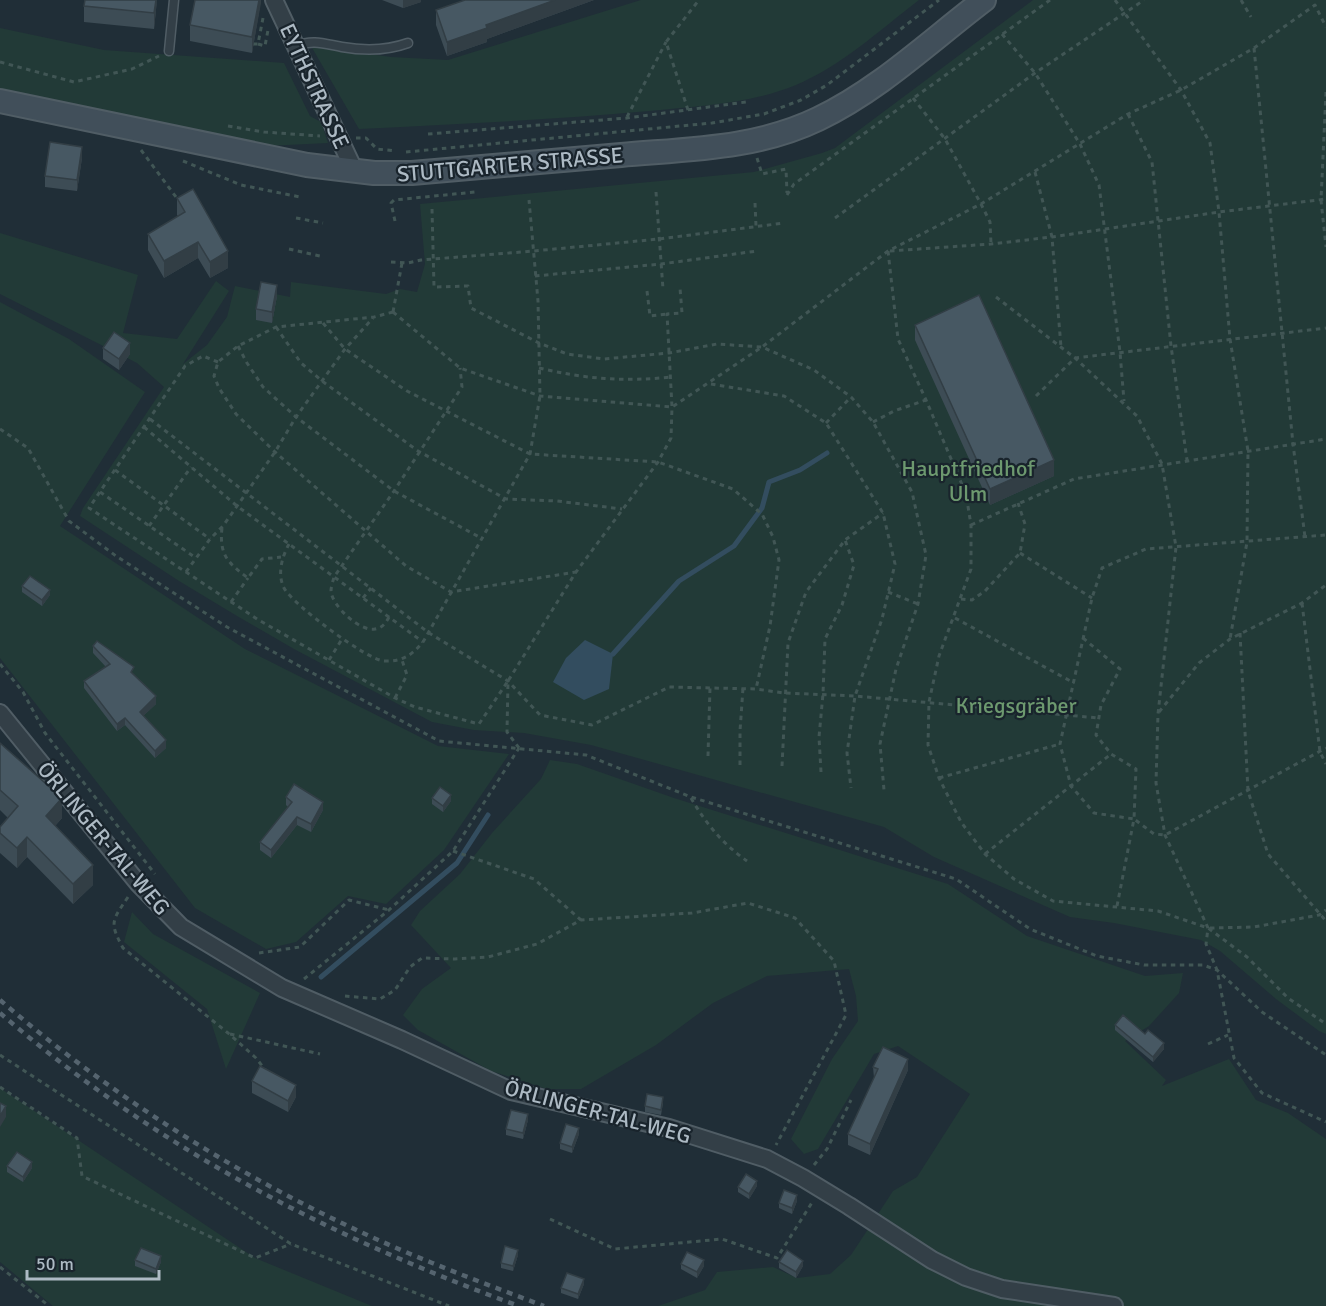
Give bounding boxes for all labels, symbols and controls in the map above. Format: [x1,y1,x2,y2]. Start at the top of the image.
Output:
street label: EYTHSTRASSE [274,19,355,153]
street label: STUTTGARTER STRASSE [396,141,624,188]
park label: Hauptfriedhof Ulm [901,455,1036,507]
park label: Kriegsgräber [955,692,1077,719]
street label: ÖRLINGER-TAL-WEG [32,756,176,921]
street label: ÖRLINGER-TAL-WEG [502,1074,694,1149]
scale bar [27,1243,159,1281]
text: 50 m [36,1253,74,1275]

